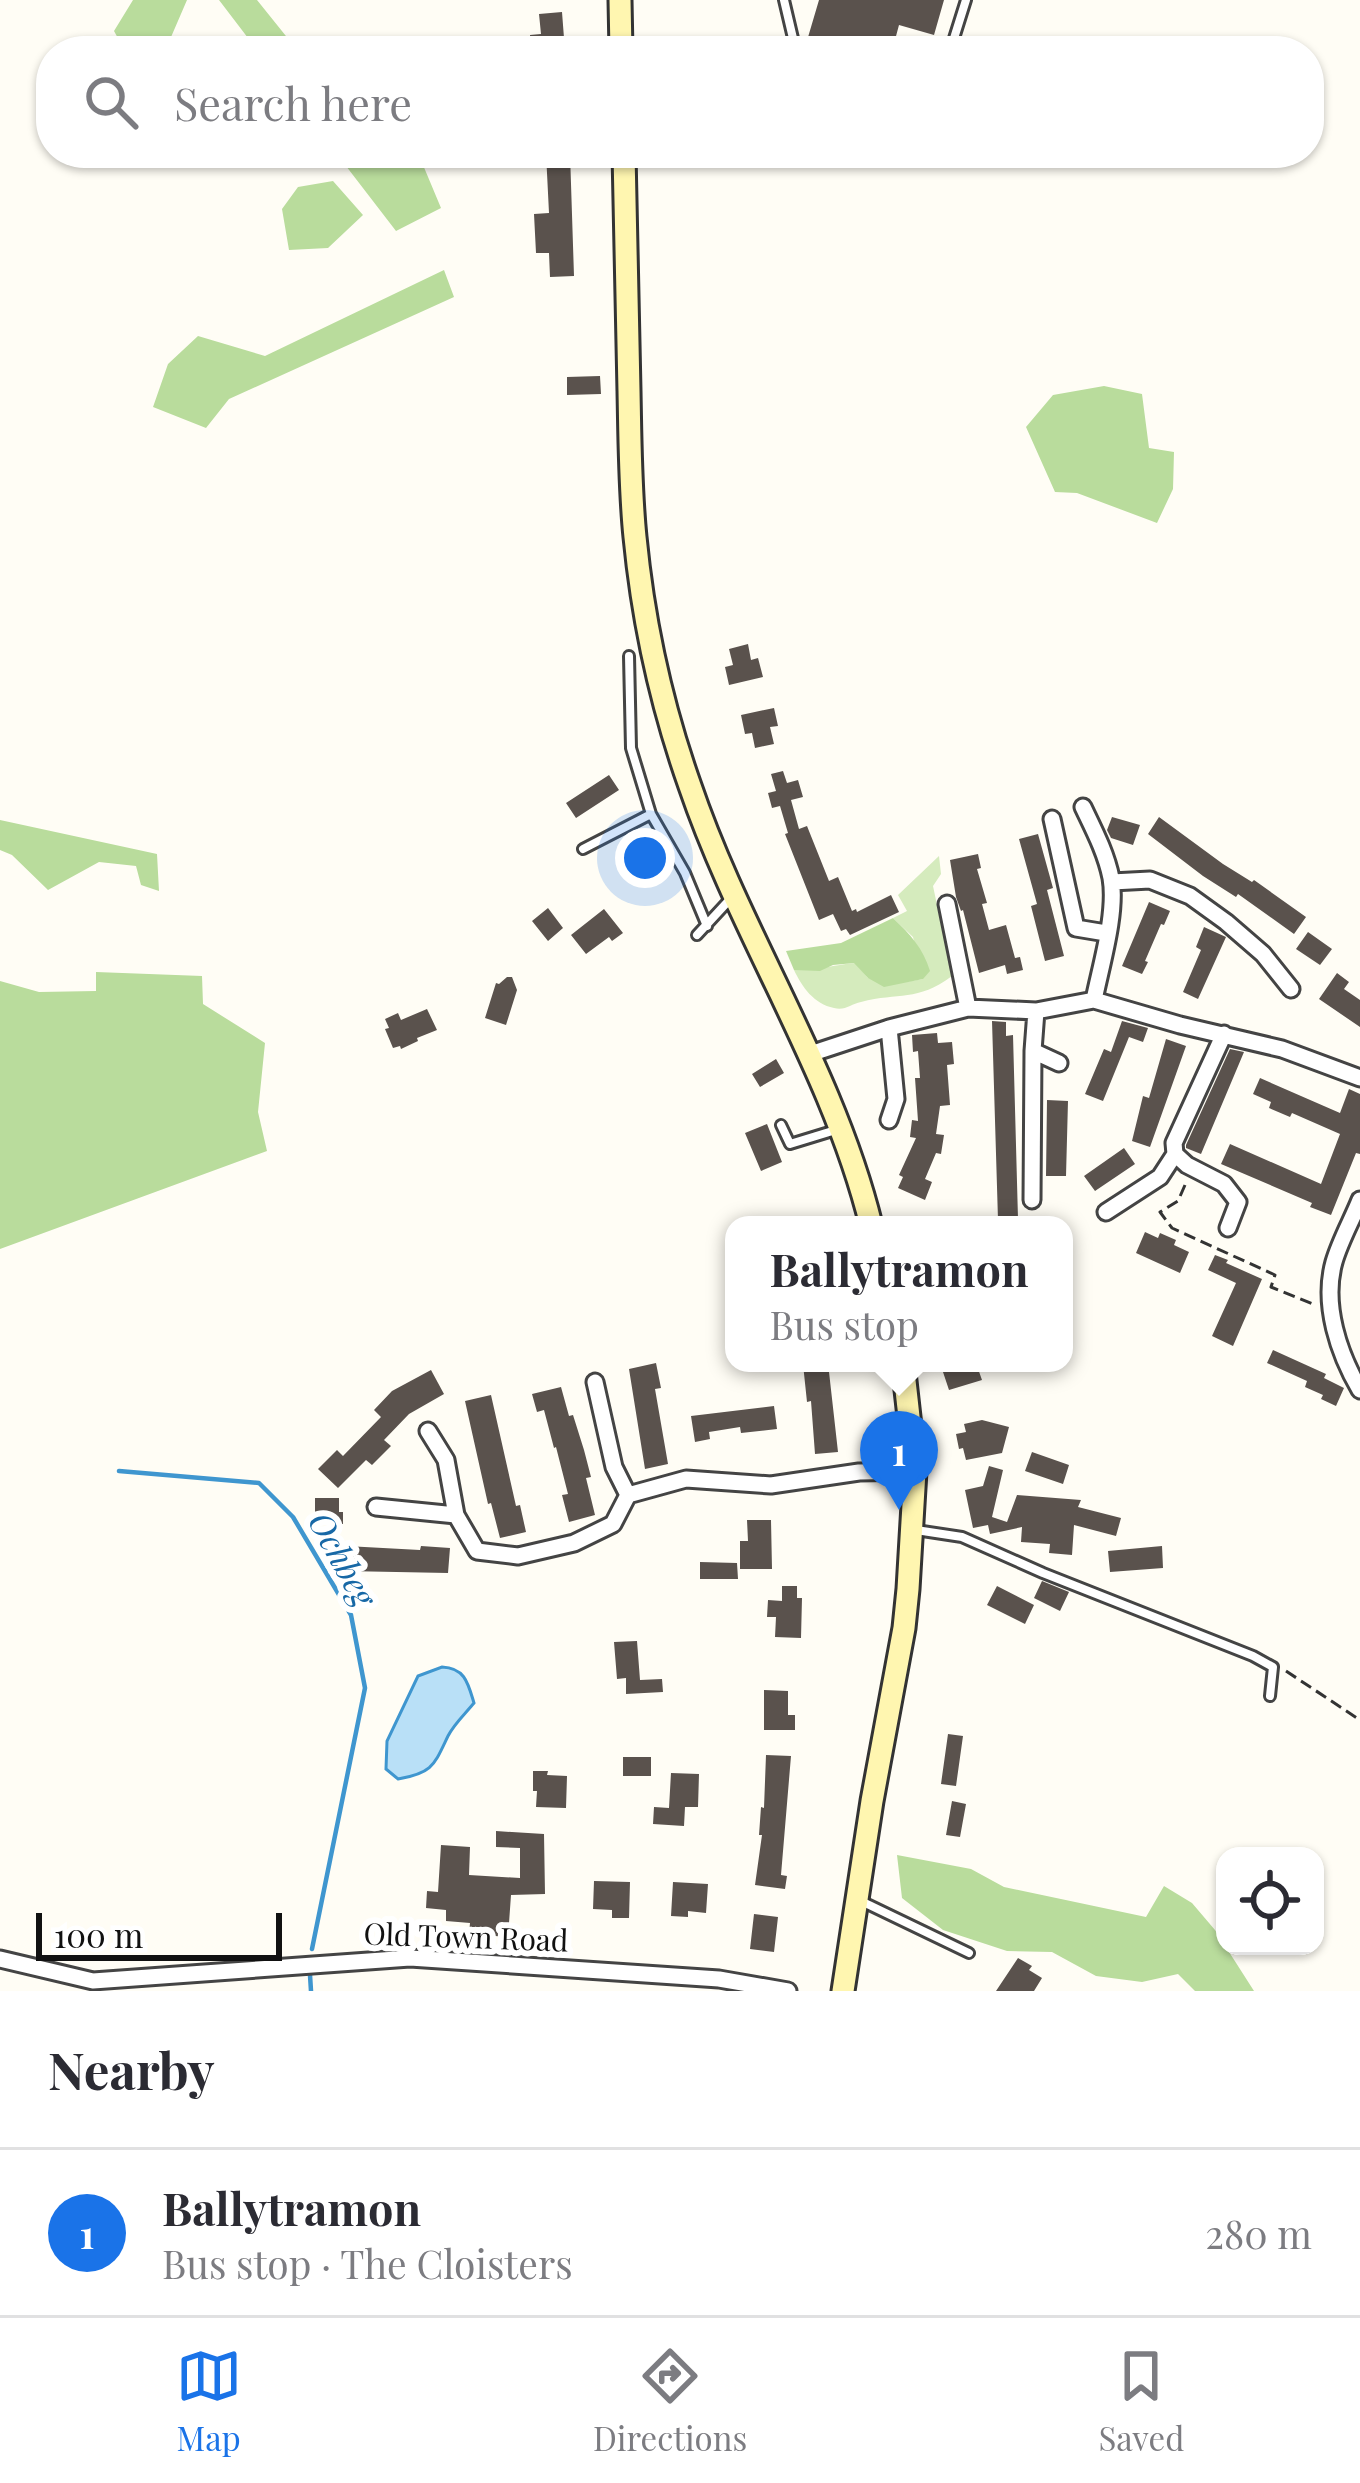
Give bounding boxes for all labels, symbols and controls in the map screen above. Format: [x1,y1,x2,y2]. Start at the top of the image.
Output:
search box [36,36,1324,168]
icon: search [78,69,144,135]
text: Search here [174,72,412,132]
your location [615,828,675,888]
popup [725,1216,1073,1372]
text: Ballytramon [769,1238,1029,1298]
text: Bus stop [769,1298,919,1350]
pin: 1 [860,1411,938,1510]
water label: Ochbeg [300,1503,389,1615]
map controls [1216,1847,1324,1955]
button: locate [1216,1847,1324,1955]
scale bar [36,1907,282,1960]
text: 100 m [54,1912,143,1956]
street label: Old Town Road [363,1912,569,1960]
text: Nearby [48,2035,214,2103]
text: Ballytramon [162,2177,421,2237]
text: 1 [80,2207,94,2259]
text: 280 m [1205,2207,1312,2259]
text: Bus stop · The Cloisters [162,2237,573,2289]
tab: Map [176,2343,242,2459]
tab: Directions [593,2343,747,2459]
tab: Saved [1099,2343,1184,2459]

